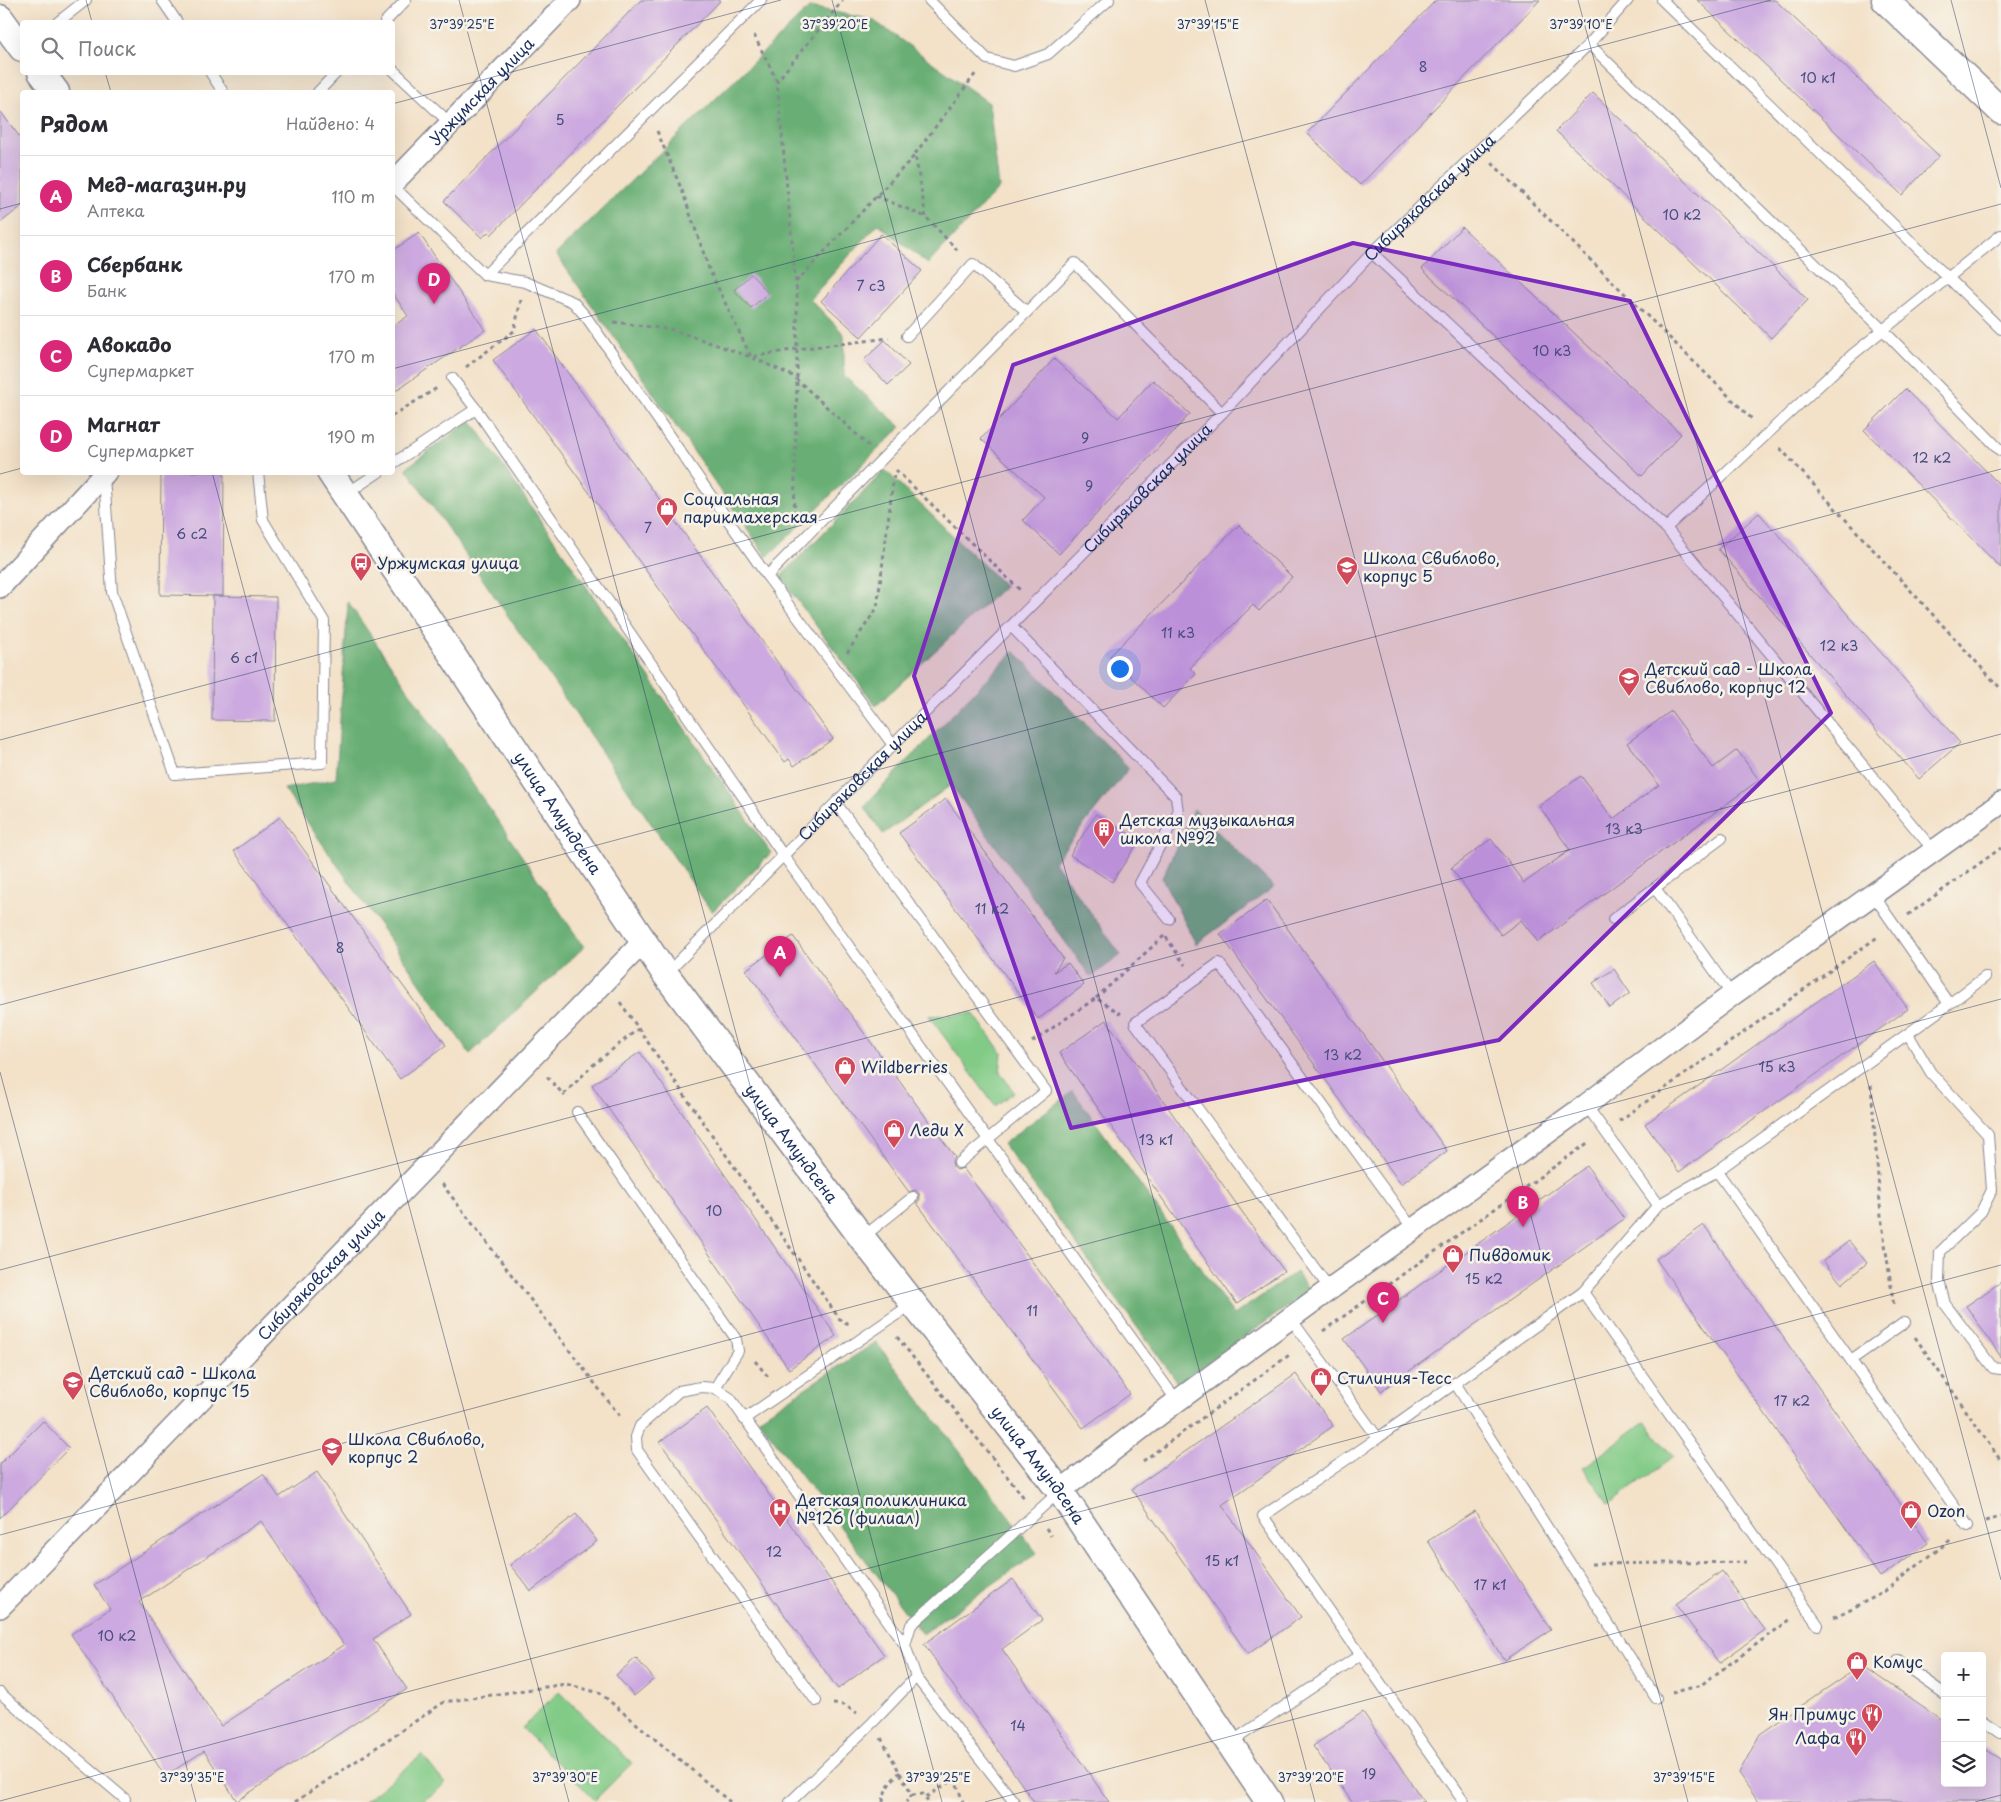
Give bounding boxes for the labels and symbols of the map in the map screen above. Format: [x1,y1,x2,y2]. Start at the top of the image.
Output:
text: 37°39'25"E [429,15,495,33]
text: 37°39'20"E [802,15,868,33]
text: 37°39'15"E [1177,15,1239,33]
text: 37°39'10"E [1549,15,1613,33]
street label: Уржумская улица [423,31,539,150]
house number: 8 [1419,56,1427,77]
house number: 10 к1 [1800,67,1836,88]
house number: 5 [555,109,565,130]
street label: Сибиряковская улица [1357,128,1500,266]
house number: 10 к2 [1662,204,1702,225]
pin: D [418,263,450,304]
house number: 7 с3 [856,275,886,296]
house number: 10 к3 [1533,340,1571,361]
street label: Сибиряковская улица [1077,417,1217,558]
house number: 9 [1081,427,1089,448]
house number: 12 к2 [1913,447,1952,468]
house number: 9 [1085,475,1093,496]
place label: Социальная парикмахерская [683,486,818,528]
shop icon: Социальная парикмахерская [655,496,679,527]
house number: 7 [644,517,652,538]
house number: 6 с2 [176,523,208,544]
place label: Школа Свиблово, корпус 5 [1363,545,1500,587]
place label: Уржумская улица [377,550,519,574]
bus stop icon: Уржумская улица [349,551,373,582]
school or university icon: Школа Свиблово, корпус 5 [1335,555,1359,586]
house number: 11 к3 [1161,622,1195,643]
house number: 12 к3 [1820,635,1858,656]
house number: 6 с1 [230,647,258,668]
your location [1107,656,1133,682]
place label: Детский сад - Школа Свиблово, корпус 12 [1644,656,1812,698]
school or university icon: Детский сад - Школа Свиблово, корпус 12 [1617,666,1641,697]
street label: Сибиряковская улица [792,705,932,846]
street label: улица Амундсена [509,746,608,879]
place label: Детская музыкальная школа №92 [1119,807,1295,849]
building icon: Детская музыкальная школа №92 [1092,817,1116,848]
house number: 13 к3 [1605,818,1643,839]
house number: 11 к2 [975,898,1009,919]
pin: A [764,936,796,977]
house number: 8 [336,937,344,958]
house number: 13 к2 [1324,1044,1362,1065]
place label: Wildberries [861,1054,948,1078]
shop icon: Wildberries [833,1055,857,1086]
house number: 15 к3 [1758,1056,1796,1077]
street label: улица Амундсена [740,1078,845,1207]
place label: Леди Х [910,1117,964,1141]
shop icon: Леди Х [882,1118,906,1149]
house number: 13 к1 [1139,1129,1173,1150]
pin: B [1507,1186,1539,1227]
house number: 10 [706,1200,722,1221]
street label: Сибиряковская улица [251,1203,390,1345]
place label: Пивдомик [1469,1242,1551,1266]
shop icon: Пивдомик [1441,1243,1465,1274]
house number: 15 к2 [1465,1268,1503,1289]
pin: C [1367,1282,1399,1323]
house number: 11 [1026,1300,1038,1321]
place label: Детский сад - Школа Свиблово, корпус 15 [88,1360,256,1402]
place label: Стилиния-Тесс [1337,1365,1452,1389]
shop icon: Стилиния-Тесс [1309,1366,1333,1397]
school or university icon: Детский сад - Школа Свиблово, корпус 15 [61,1370,85,1401]
house number: 17 к2 [1774,1390,1810,1411]
street label: улица Амундсена [986,1400,1092,1528]
place label: Школа Свиблово, корпус 2 [348,1426,485,1468]
school or university icon: Школа Свиблово, корпус 2 [320,1436,344,1467]
place label: Детская поликлиника №126 (филиал) [795,1487,967,1529]
hospital icon: Детская поликлиника №126 (филиал) [768,1497,792,1528]
place label: Ozon [1927,1498,1965,1522]
shop icon: Ozon [1899,1499,1923,1530]
house number: 12 [766,1541,782,1562]
house number: 15 к1 [1205,1550,1239,1571]
house number: 17 к1 [1474,1574,1506,1595]
house number: 10 к2 [97,1625,137,1646]
place label: Комус [1873,1649,1923,1673]
shop icon: Комус [1845,1650,1869,1681]
place label: Ян Примус [1769,1701,1856,1725]
restaurant icon: Ян Примус [1860,1702,1884,1733]
house number: 14 [1010,1715,1026,1736]
place label: Лафа [1795,1725,1840,1749]
restaurant icon: Лафа [1844,1726,1868,1757]
house number: 19 [1362,1763,1376,1784]
text: 37°39'35"E [160,1768,224,1786]
text: 37°39'30"E [532,1768,598,1786]
text: 37°39'25"E [905,1768,971,1786]
text: 37°39'20"E [1278,1768,1344,1786]
text: 37°39'15"E [1653,1768,1715,1786]

